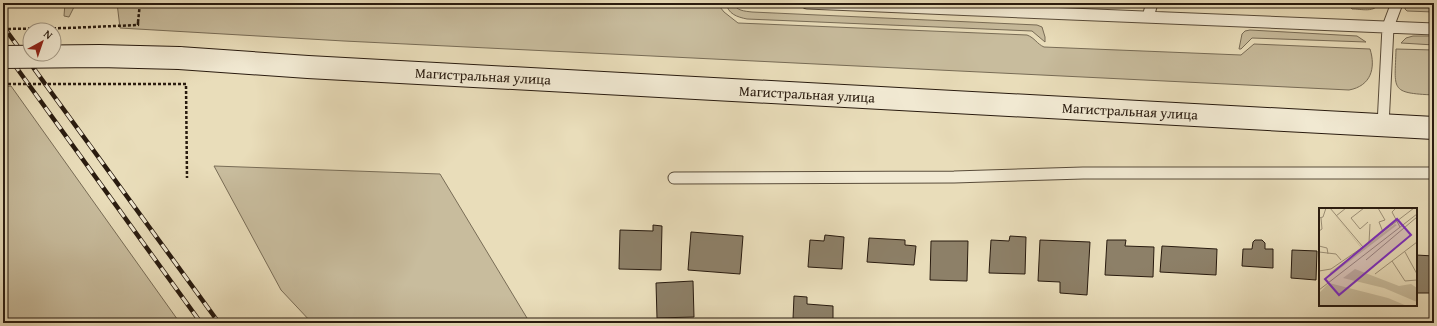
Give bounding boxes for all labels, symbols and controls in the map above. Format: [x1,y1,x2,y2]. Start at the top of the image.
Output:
north arrow [22,22,62,62]
text: N [40,26,57,43]
street label: Магистральная улица [414,62,552,90]
street label: Магистральная улица [738,80,876,108]
street label: Магистральная улица [1061,97,1199,125]
inset map [1319,208,1417,306]

